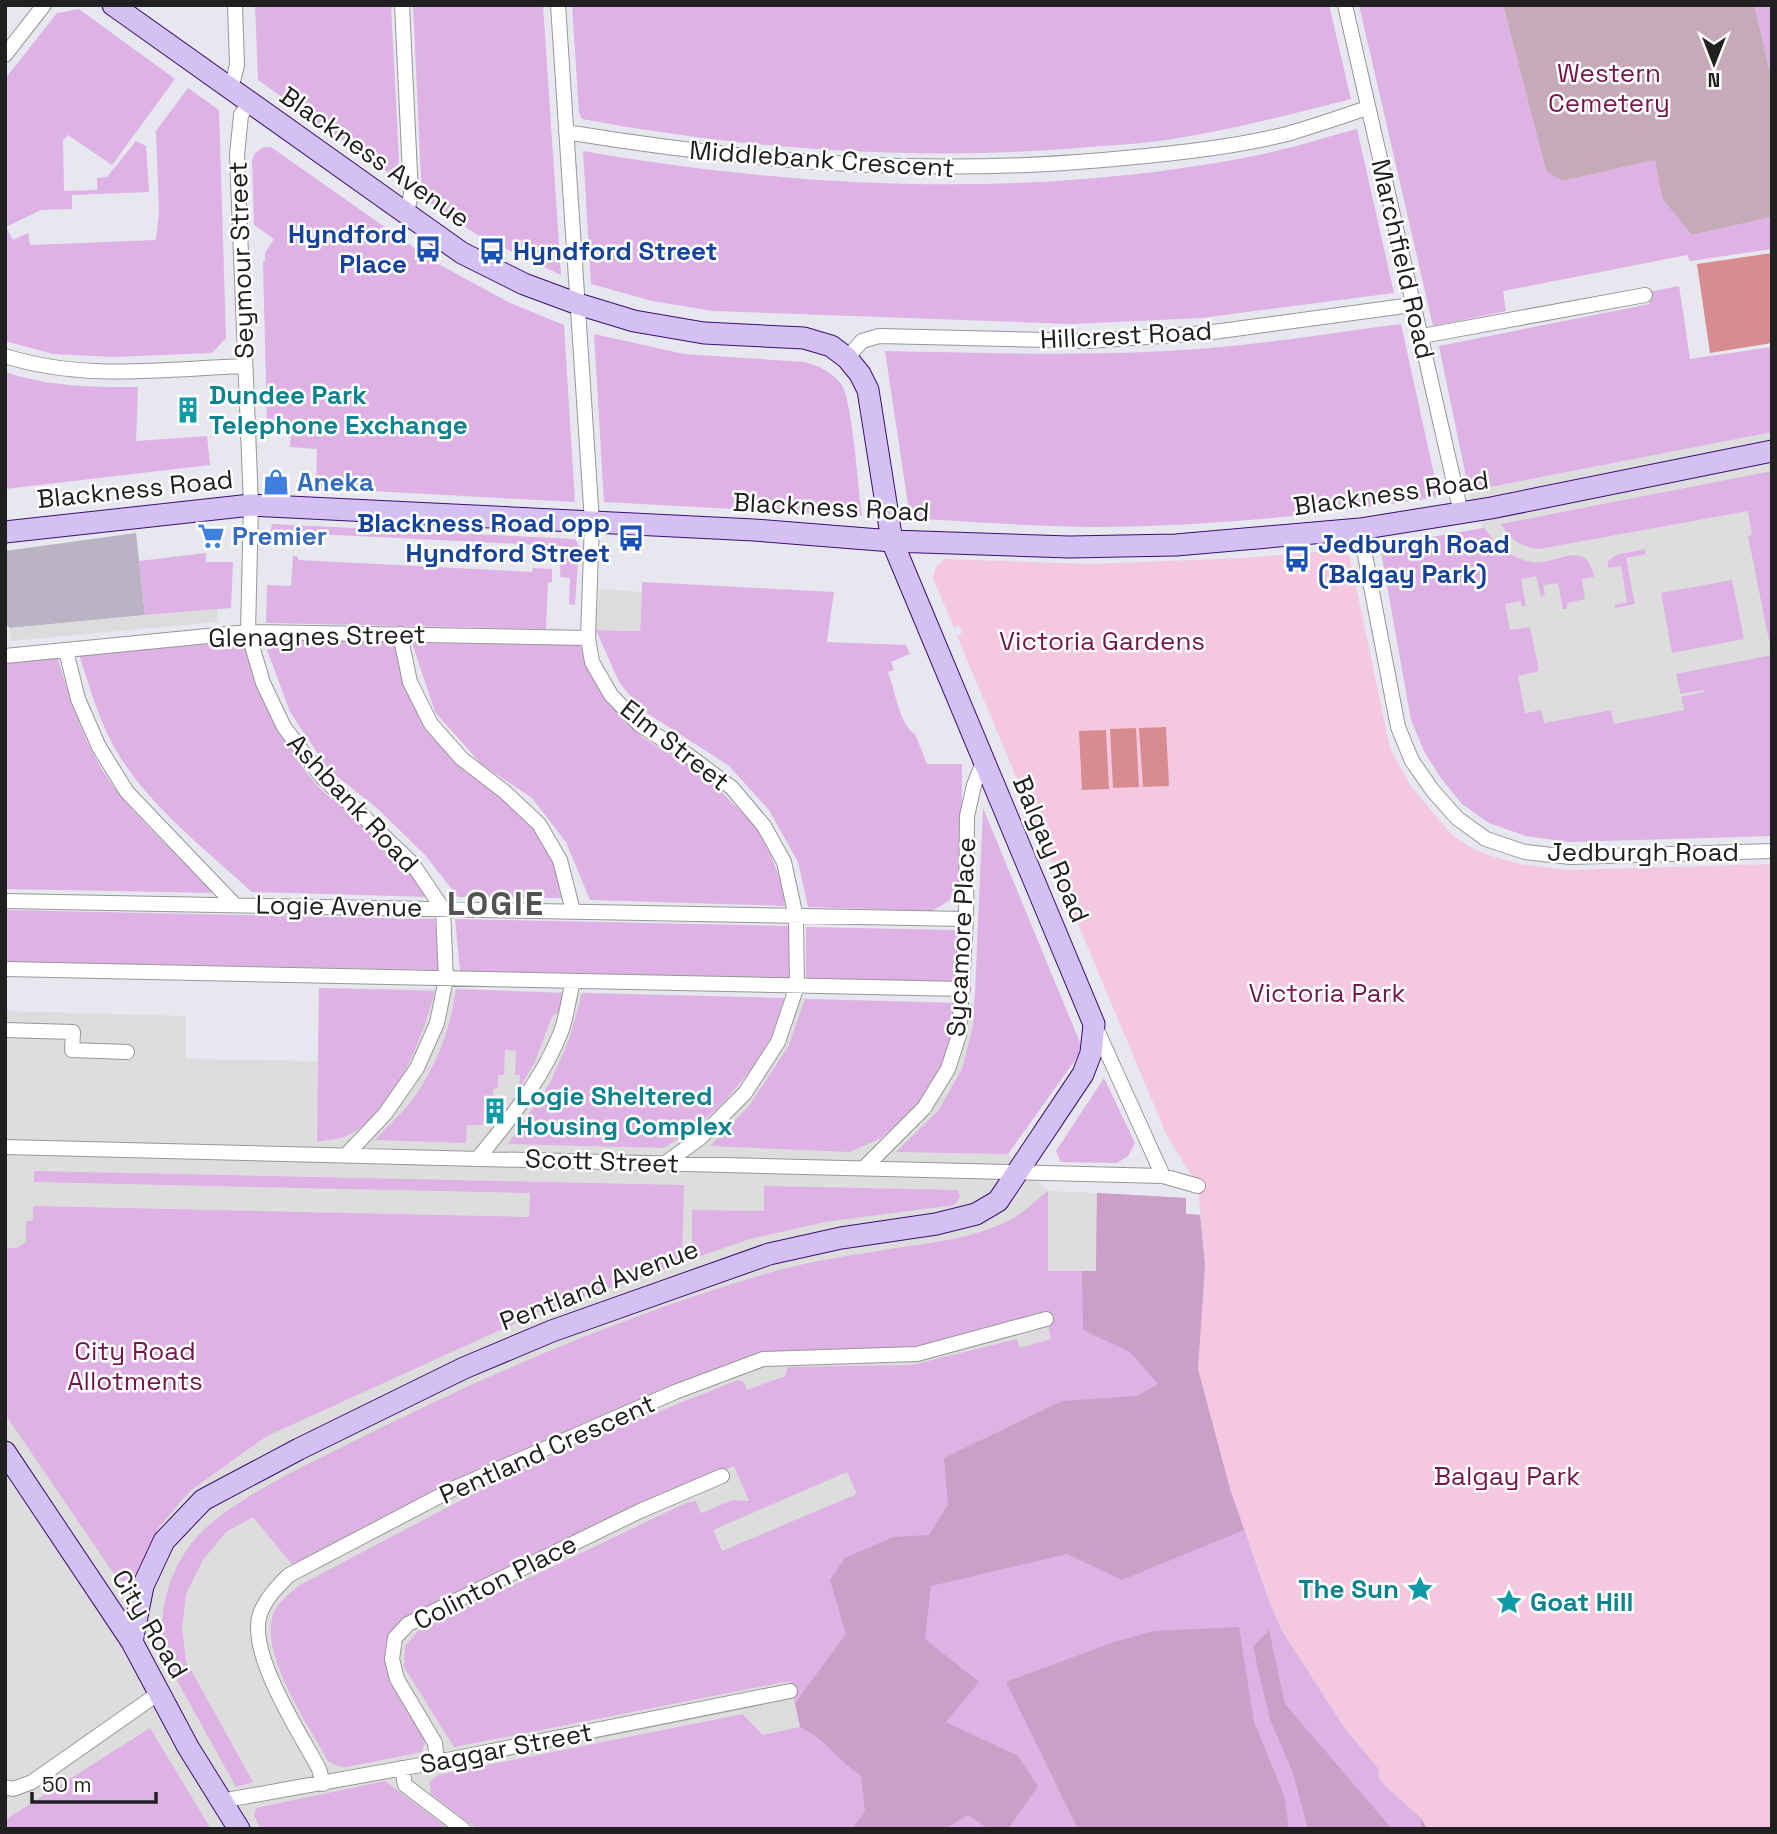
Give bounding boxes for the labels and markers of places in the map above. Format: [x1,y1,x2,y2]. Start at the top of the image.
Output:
place label: Hyndford Place [288,217,407,281]
bus stop icon: Hyndford Place [413,234,443,264]
place label: Hyndford Street [513,234,717,268]
bus stop icon: Hyndford Street [477,236,507,266]
place label: Dundee Park Telephone Exchange [209,378,468,442]
building icon: Dundee Park Telephone Exchange [173,395,203,425]
place label: Aneka [297,465,374,499]
shop icon: Aneka [261,467,291,497]
place label: Blackness Road opp Hyndford Street [357,506,610,570]
place label: Premier [232,519,327,553]
supermarket icon: Premier [196,521,226,551]
bus stop icon: Blackness Road opp Hyndford Street [616,523,646,553]
place label: Jedburgh Road (Balgay Park) [1318,527,1510,591]
bus stop icon: Jedburgh Road (Balgay Park) [1282,544,1312,574]
place label: Logie Sheltered Housing Complex [516,1079,733,1143]
building icon: Logie Sheltered Housing Complex [480,1096,510,1126]
place label: The Sun [1298,1572,1399,1606]
place icon: The Sun [1405,1574,1435,1604]
place label: Goat Hill [1530,1585,1633,1619]
place icon: Goat Hill [1494,1587,1524,1617]

